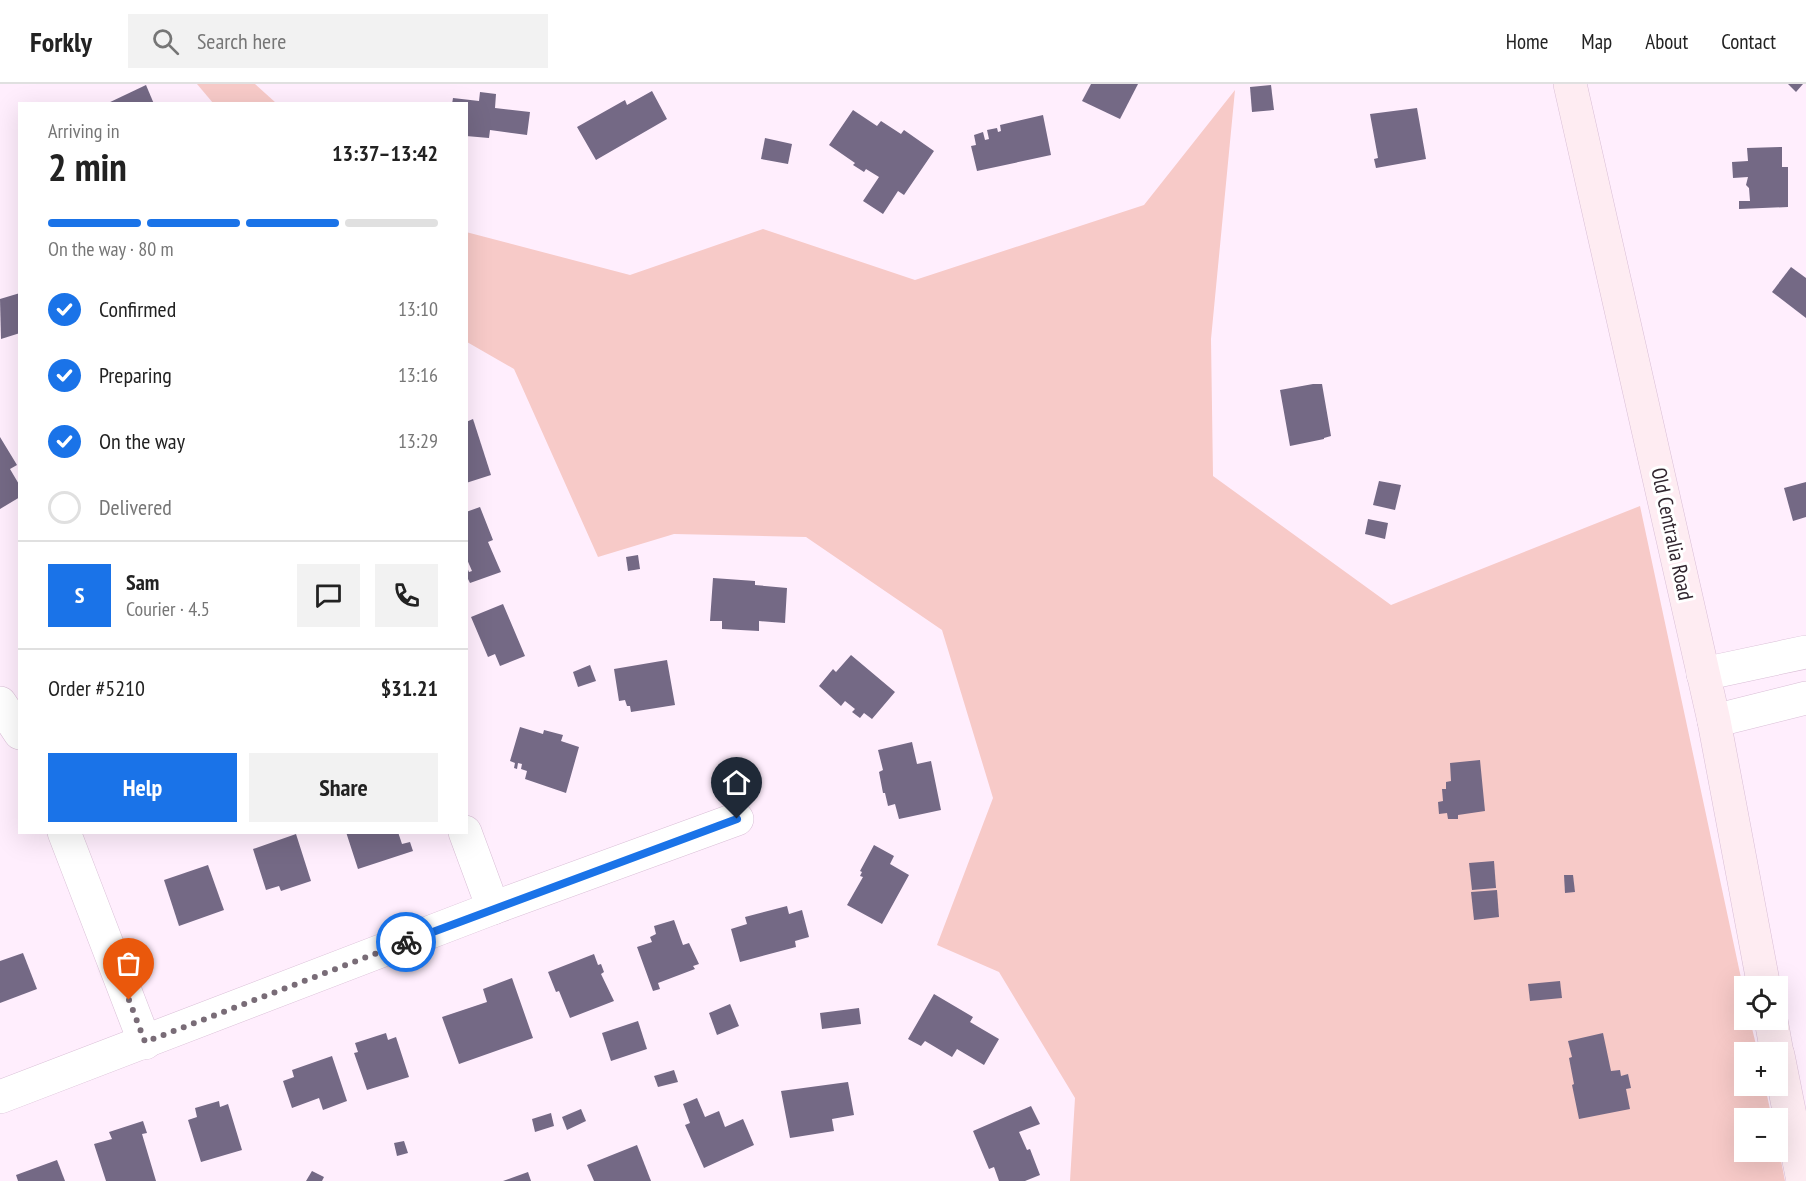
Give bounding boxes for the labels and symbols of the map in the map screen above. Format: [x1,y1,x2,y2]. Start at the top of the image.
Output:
street label: Old Centralia Road [1645,465,1700,603]
pin [711,757,762,819]
courier [376,912,436,972]
pin [103,938,154,1000]

